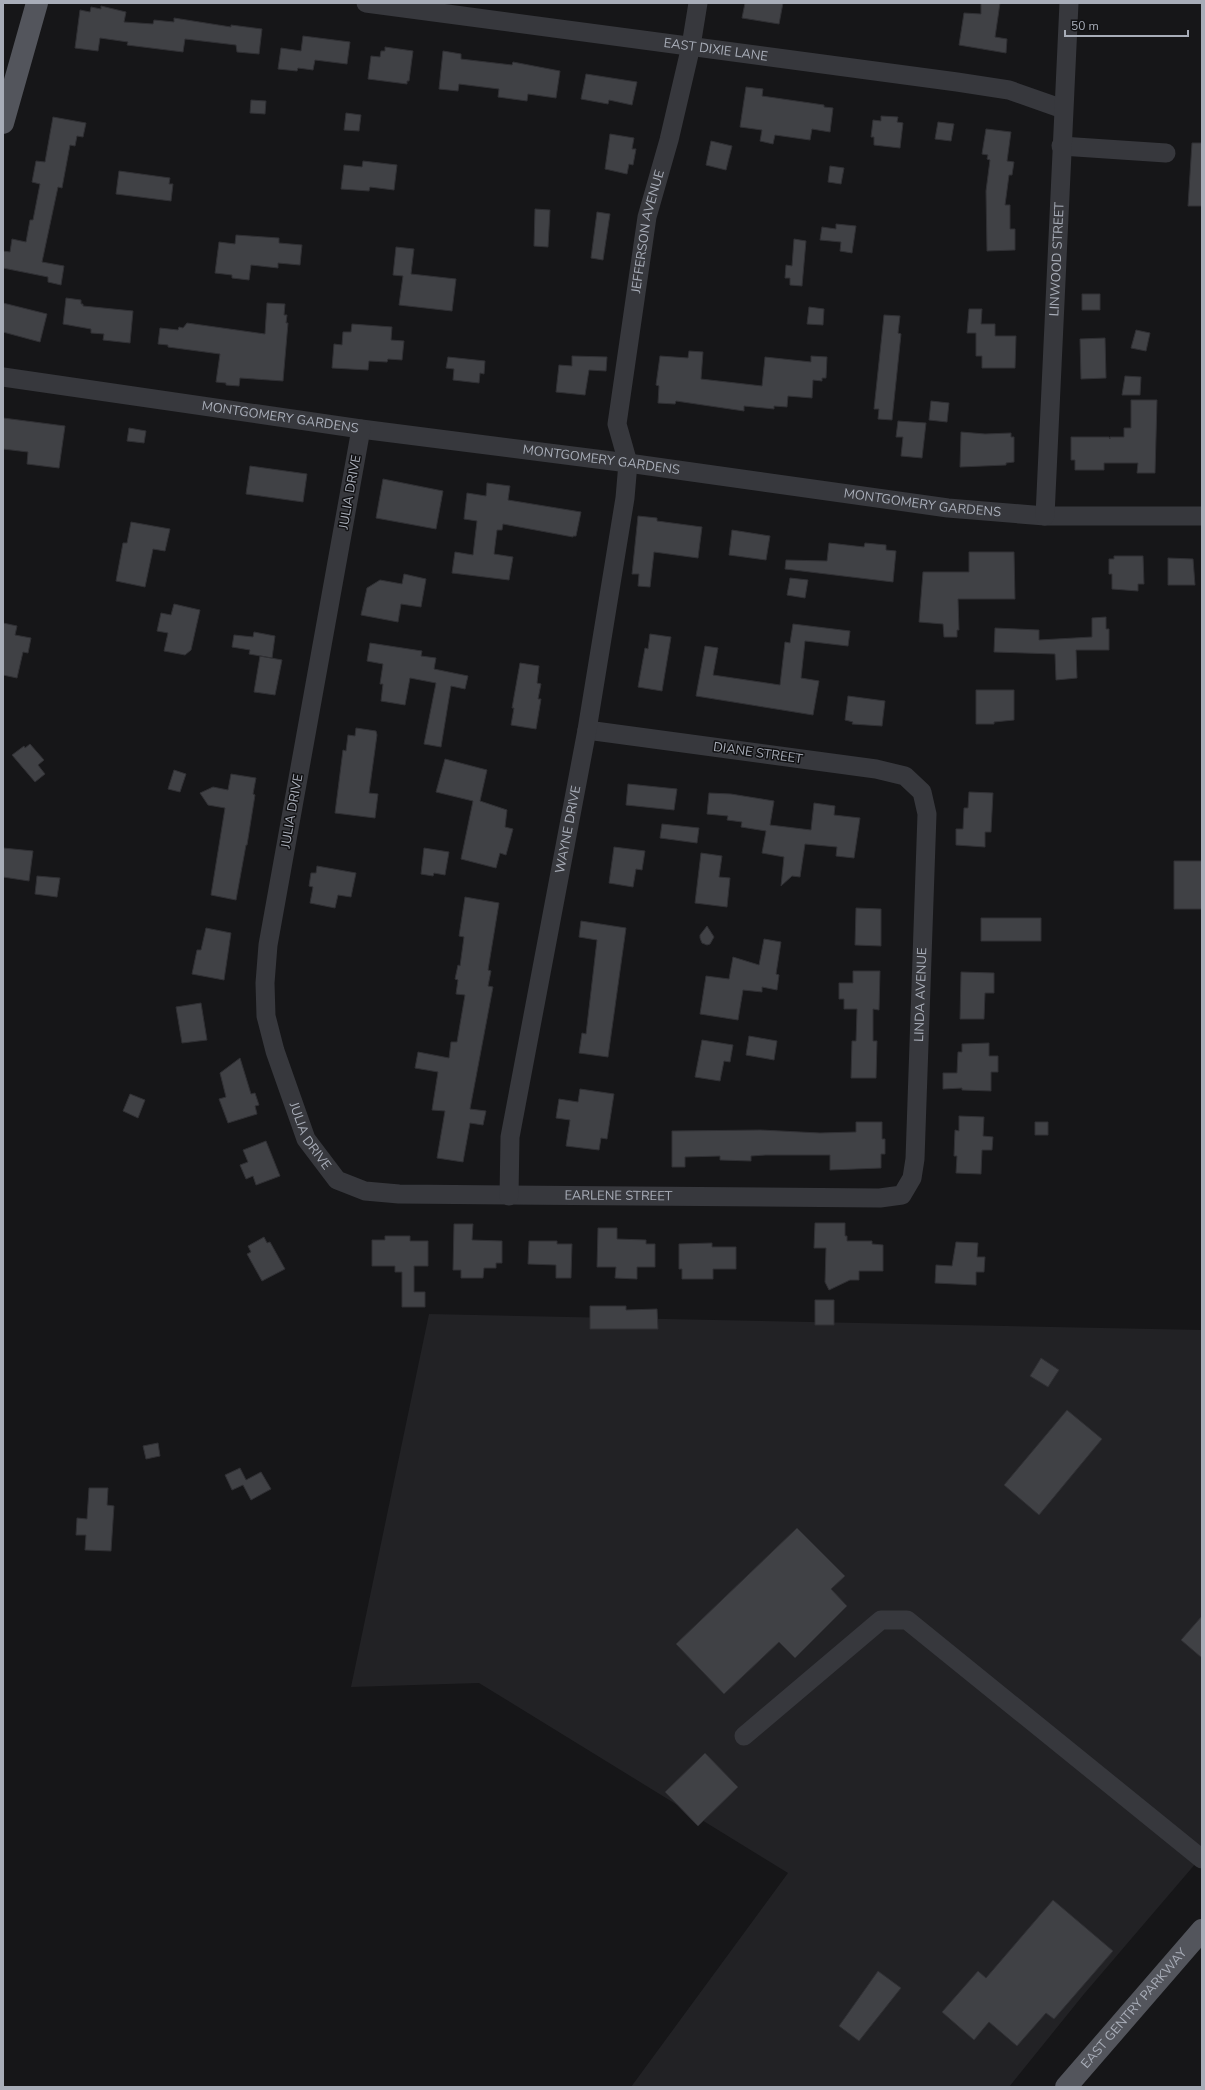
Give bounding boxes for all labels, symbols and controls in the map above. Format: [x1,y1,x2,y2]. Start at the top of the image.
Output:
scale bar [1065,12,1188,38]
text: 50 m [1071,18,1099,34]
street label: EAST DIXIE LANE [663,34,769,66]
street label: JEFFERSON AVENUE [627,168,669,295]
street label: LINWOOD STREET [1045,202,1069,317]
street label: MONTGOMERY GARDENS [200,397,360,438]
street label: MONTGOMERY GARDENS [522,441,681,479]
street label: JULIA DRIVE [334,453,365,532]
street label: MONTGOMERY GARDENS [843,484,1002,521]
street label: DIANE STREET [712,738,804,768]
street label: JULIA DRIVE [276,772,307,851]
street label: WAYNE DRIVE [551,784,585,875]
street label: LINDA AVENUE [910,947,931,1042]
street label: JULIA DRIVE [284,1099,335,1174]
street label: EARLENE STREET [564,1186,673,1205]
street label: EAST GENTRY PARKWAY [1077,1944,1191,2072]

